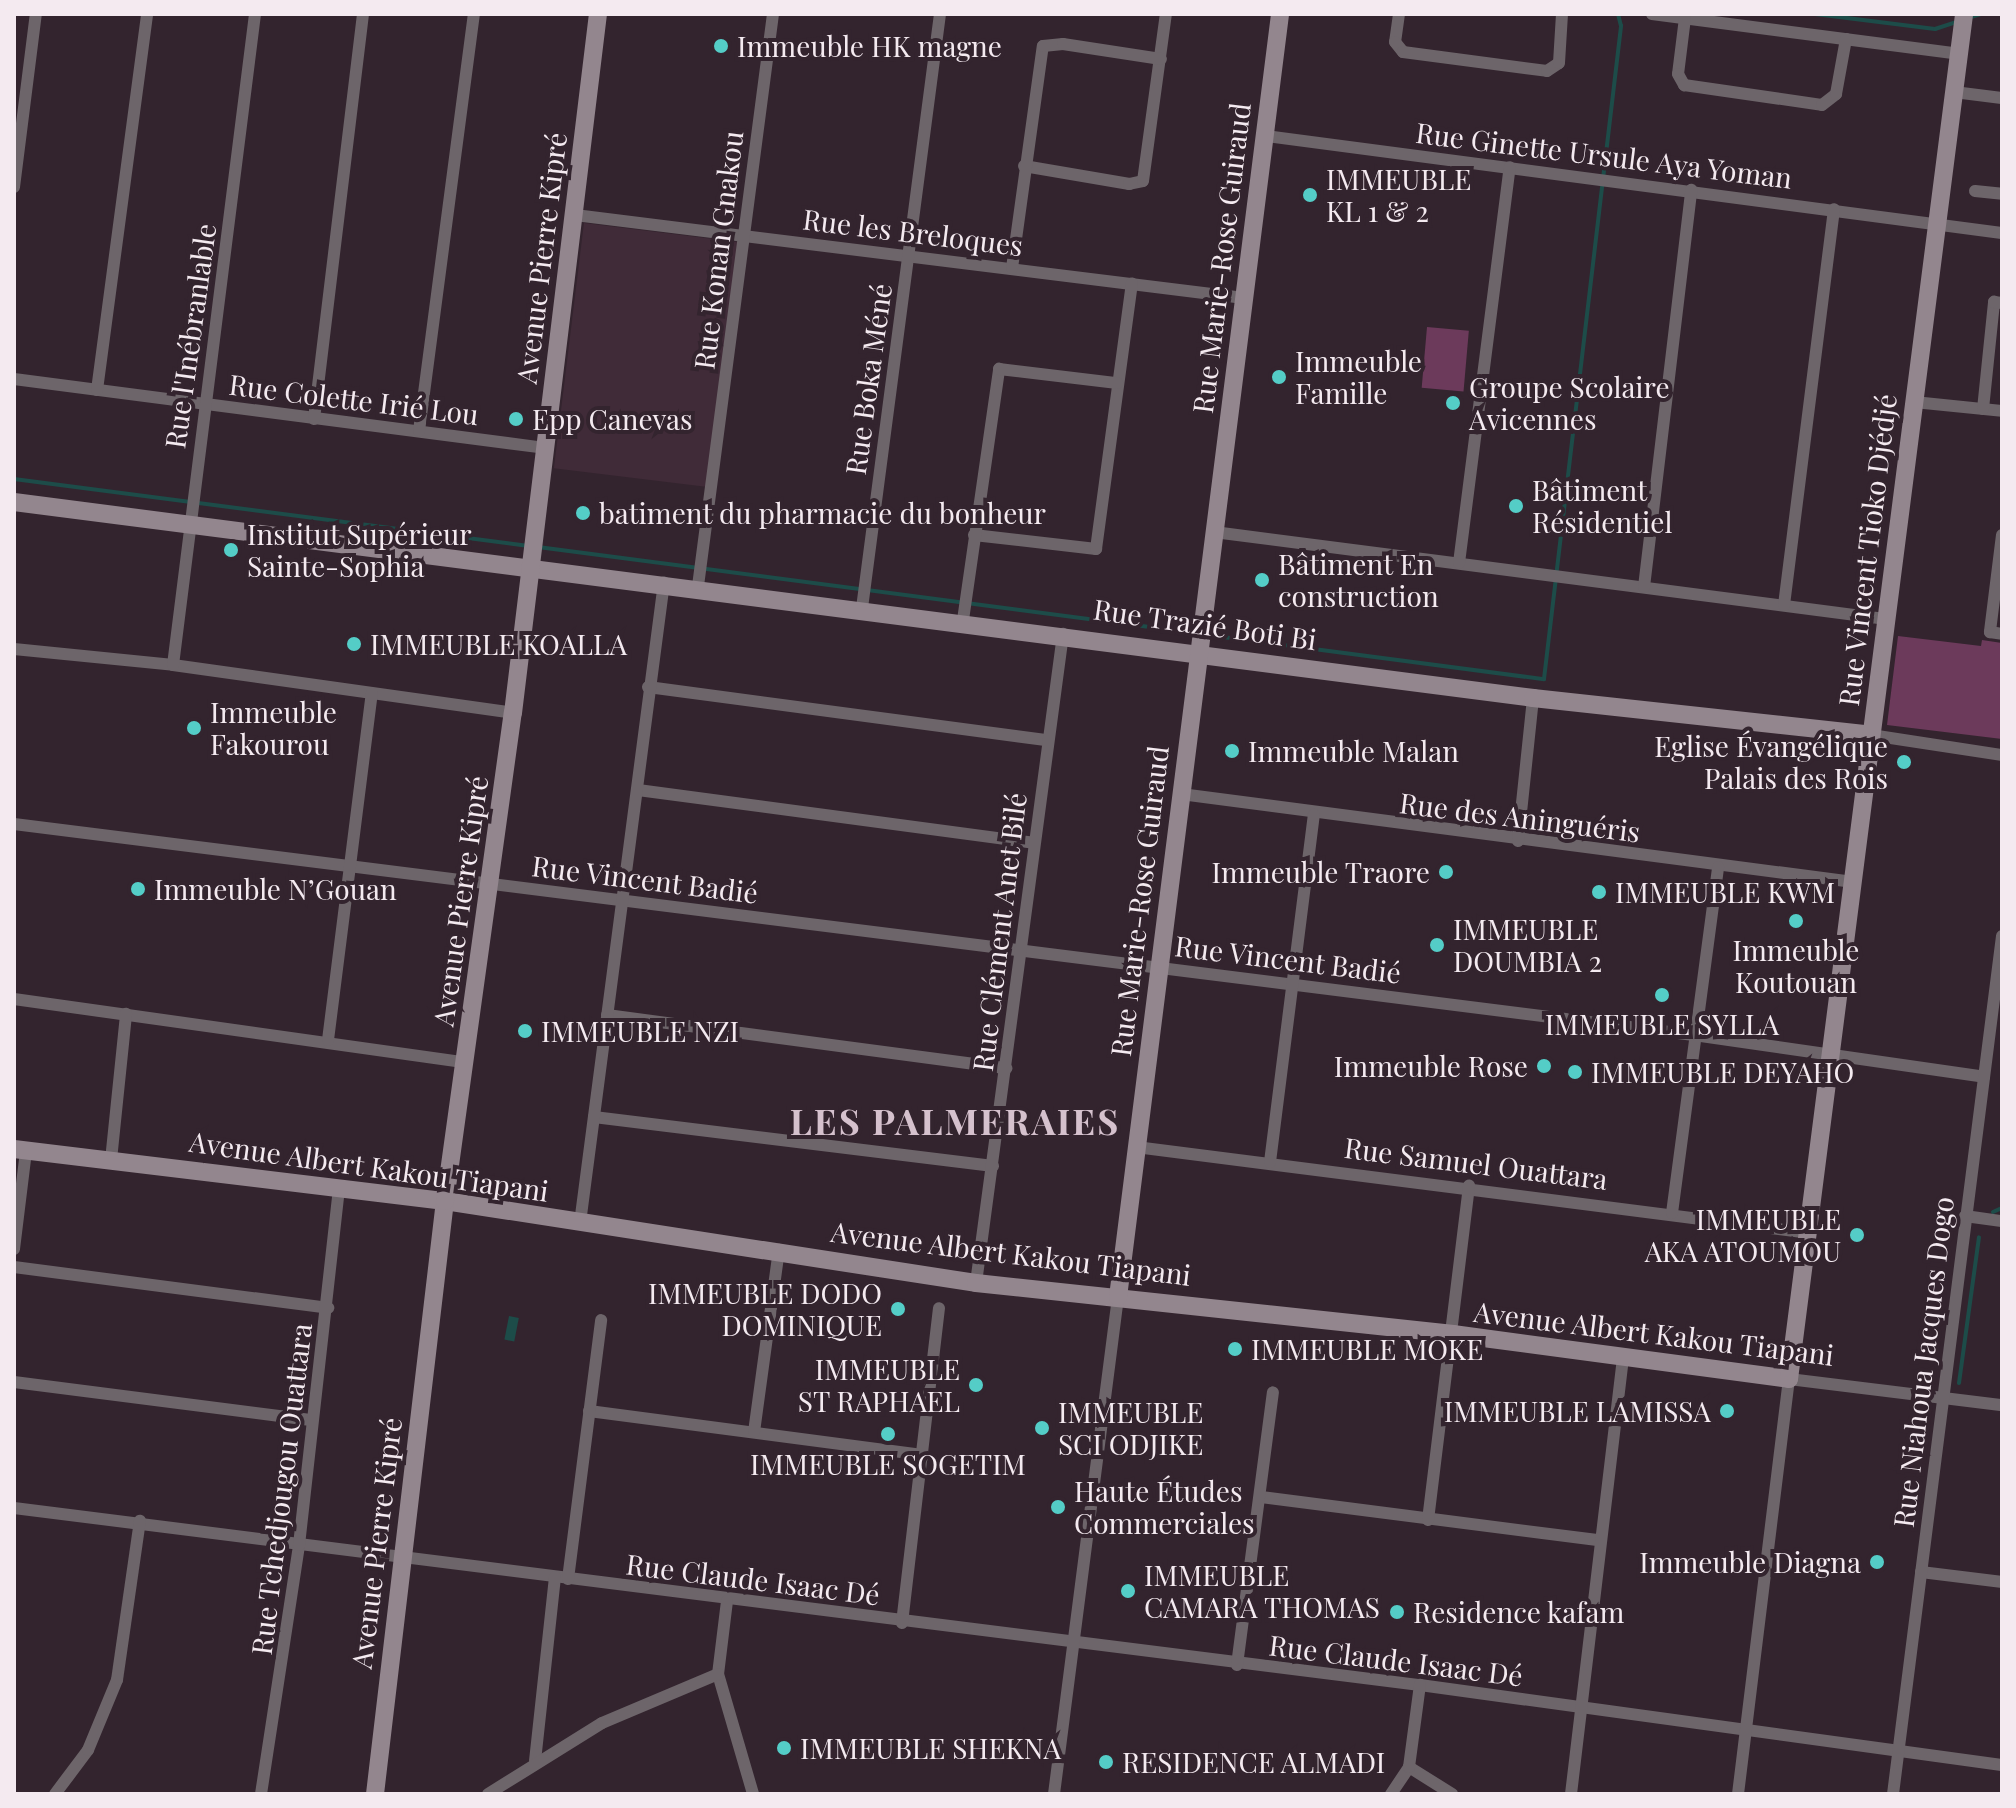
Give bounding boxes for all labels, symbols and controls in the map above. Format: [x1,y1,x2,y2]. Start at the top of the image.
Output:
place label: Immeuble HK magne [737,29,1002,63]
marker: Immeuble HK magne [712,37,730,55]
street label: Rue Marie-Rose Guiraud [1185,101,1257,415]
street label: Rue Ginette Ursule Aya Yoman [1413,115,1795,195]
street label: Rue Konan Gnakou [687,129,749,371]
street label: Avenue Pierre Kipré [509,131,573,385]
place label: IMMEUBLE KL 1 & 2 [1326,162,1471,228]
marker: IMMEUBLE KL 1 & 2 [1301,186,1319,204]
street label: Rue les Breloques [801,202,1025,262]
street label: Rue l'Inébranlable [158,221,222,451]
street label: Rue Boka Méné [838,281,898,477]
place label: Immeuble Famille [1295,344,1422,410]
street label: Rue Colette Irié Lou [227,367,481,431]
marker: Immeuble Famille [1270,368,1288,386]
place label: Groupe Scolaire Avicennes [1469,370,1670,436]
street label: Rue Vincent Tioko Djédjé [1831,391,1903,709]
marker: Groupe Scolaire Avicennes [1444,394,1462,412]
place label: Epp Canevas [532,402,693,436]
marker: Epp Canevas [507,410,525,428]
place label: Bâtiment Résidentiel [1532,473,1672,539]
place label: batiment du pharmacie du bonheur [599,496,1047,530]
marker: Bâtiment Résidentiel [1507,497,1525,515]
marker: batiment du pharmacie du bonheur [574,504,592,522]
place label: Institut Supérieur Sainte-Sophia [247,517,472,583]
marker: Institut Supérieur Sainte-Sophia [222,541,240,559]
place label: Bâtiment En construction [1278,547,1439,613]
marker: Bâtiment En construction [1253,571,1271,589]
street label: Rue Trazié Boti Bi [1091,592,1319,656]
place label: IMMEUBLE KOALLA [370,627,627,661]
marker: IMMEUBLE KOALLA [345,635,363,653]
place label: Immeuble Fakourou [210,695,337,761]
marker: Immeuble Fakourou [185,719,203,737]
place label: Eglise Évangélique Palais des Rois [1654,729,1888,795]
place label: Immeuble Malan [1248,734,1459,768]
marker: Immeuble Malan [1223,742,1241,760]
street label: Rue Marie-Rose Guiraud [1103,744,1175,1058]
marker: Eglise Évangélique Palais des Rois [1895,753,1913,771]
street label: Avenue Pierre Kipré [426,774,494,1028]
street label: Rue des Aninguéris [1397,786,1643,848]
street label: Rue Clément Anet Bilé [965,790,1033,1074]
street label: Rue Vincent Badié [529,848,761,910]
place label: Immeuble Traore [1211,855,1430,889]
marker: Immeuble Traore [1437,863,1455,881]
place label: Immeuble N’Gouan [154,872,397,906]
place label: IMMEUBLE KWM [1615,875,1835,909]
marker: Immeuble N’Gouan [129,880,147,898]
marker: IMMEUBLE KWM [1590,883,1608,901]
place label: IMMEUBLE DOUMBIA 2 [1453,912,1602,978]
marker: Immeuble Koutouan [1787,912,1805,930]
street label: Rue Vincent Badié [1172,928,1404,990]
place label: Immeuble Koutouan [1732,933,1860,999]
marker: IMMEUBLE DOUMBIA 2 [1428,936,1446,954]
marker: IMMEUBLE SYLLA [1653,986,1671,1004]
place label: IMMEUBLE SYLLA [1545,1007,1779,1041]
place label: IMMEUBLE NZI [541,1014,739,1048]
marker: IMMEUBLE NZI [516,1022,534,1040]
place label: Immeuble Rose [1334,1049,1528,1083]
place label: IMMEUBLE DEYAHO [1591,1055,1854,1089]
marker: Immeuble Rose [1535,1057,1553,1075]
marker: IMMEUBLE DEYAHO [1566,1063,1584,1081]
district label: LES PALMERAIES [790,1099,1120,1143]
street label: Avenue Albert Kakou Tiapani [186,1124,552,1208]
street label: Rue Samuel Ouattara [1342,1130,1610,1196]
street label: Rue Niahoua Jacques Dogo [1886,1195,1960,1529]
place label: IMMEUBLE AKA ATOUMOU [1644,1202,1841,1268]
street label: Avenue Albert Kakou Tiapani [828,1214,1194,1292]
marker: IMMEUBLE AKA ATOUMOU [1848,1226,1866,1244]
place label: IMMEUBLE DODO DOMINIQUE [648,1276,882,1342]
street label: Avenue Albert Kakou Tiapani [1471,1294,1837,1372]
marker: IMMEUBLE DODO DOMINIQUE [889,1300,907,1318]
street label: Rue Tchedjougou Ouattara [244,1321,318,1657]
place label: IMMEUBLE MOKE [1251,1332,1483,1366]
marker: IMMEUBLE MOKE [1226,1340,1244,1358]
place label: IMMEUBLE ST RAPHAEL [797,1352,960,1418]
marker: IMMEUBLE ST RAPHAEL [967,1376,985,1394]
place label: IMMEUBLE LAMISSA [1444,1394,1711,1428]
place label: IMMEUBLE SCI ODJIKE [1058,1395,1203,1461]
marker: IMMEUBLE LAMISSA [1718,1402,1736,1420]
street label: Avenue Pierre Kipré [344,1416,408,1670]
marker: IMMEUBLE SCI ODJIKE [1033,1419,1051,1437]
marker: IMMEUBLE SOGETIM [879,1425,897,1443]
place label: IMMEUBLE SOGETIM [750,1447,1026,1481]
place label: Haute Études Commerciales [1074,1474,1255,1540]
marker: Haute Études Commerciales [1049,1498,1067,1516]
place label: Immeuble Diagna [1639,1545,1861,1579]
street label: Rue Claude Isaac Dé [624,1547,882,1611]
marker: Immeuble Diagna [1868,1553,1886,1571]
place label: IMMEUBLE CAMARA THOMAS [1144,1558,1381,1624]
marker: IMMEUBLE CAMARA THOMAS [1119,1582,1137,1600]
place label: Residence kafam [1413,1595,1625,1629]
marker: Residence kafam [1388,1603,1406,1621]
street label: Rue Claude Isaac Dé [1267,1628,1525,1692]
place label: IMMEUBLE SHEKNA [800,1731,1061,1765]
marker: IMMEUBLE SHEKNA [775,1739,793,1757]
place label: RESIDENCE ALMADI [1122,1745,1386,1779]
marker: RESIDENCE ALMADI [1097,1753,1115,1771]

